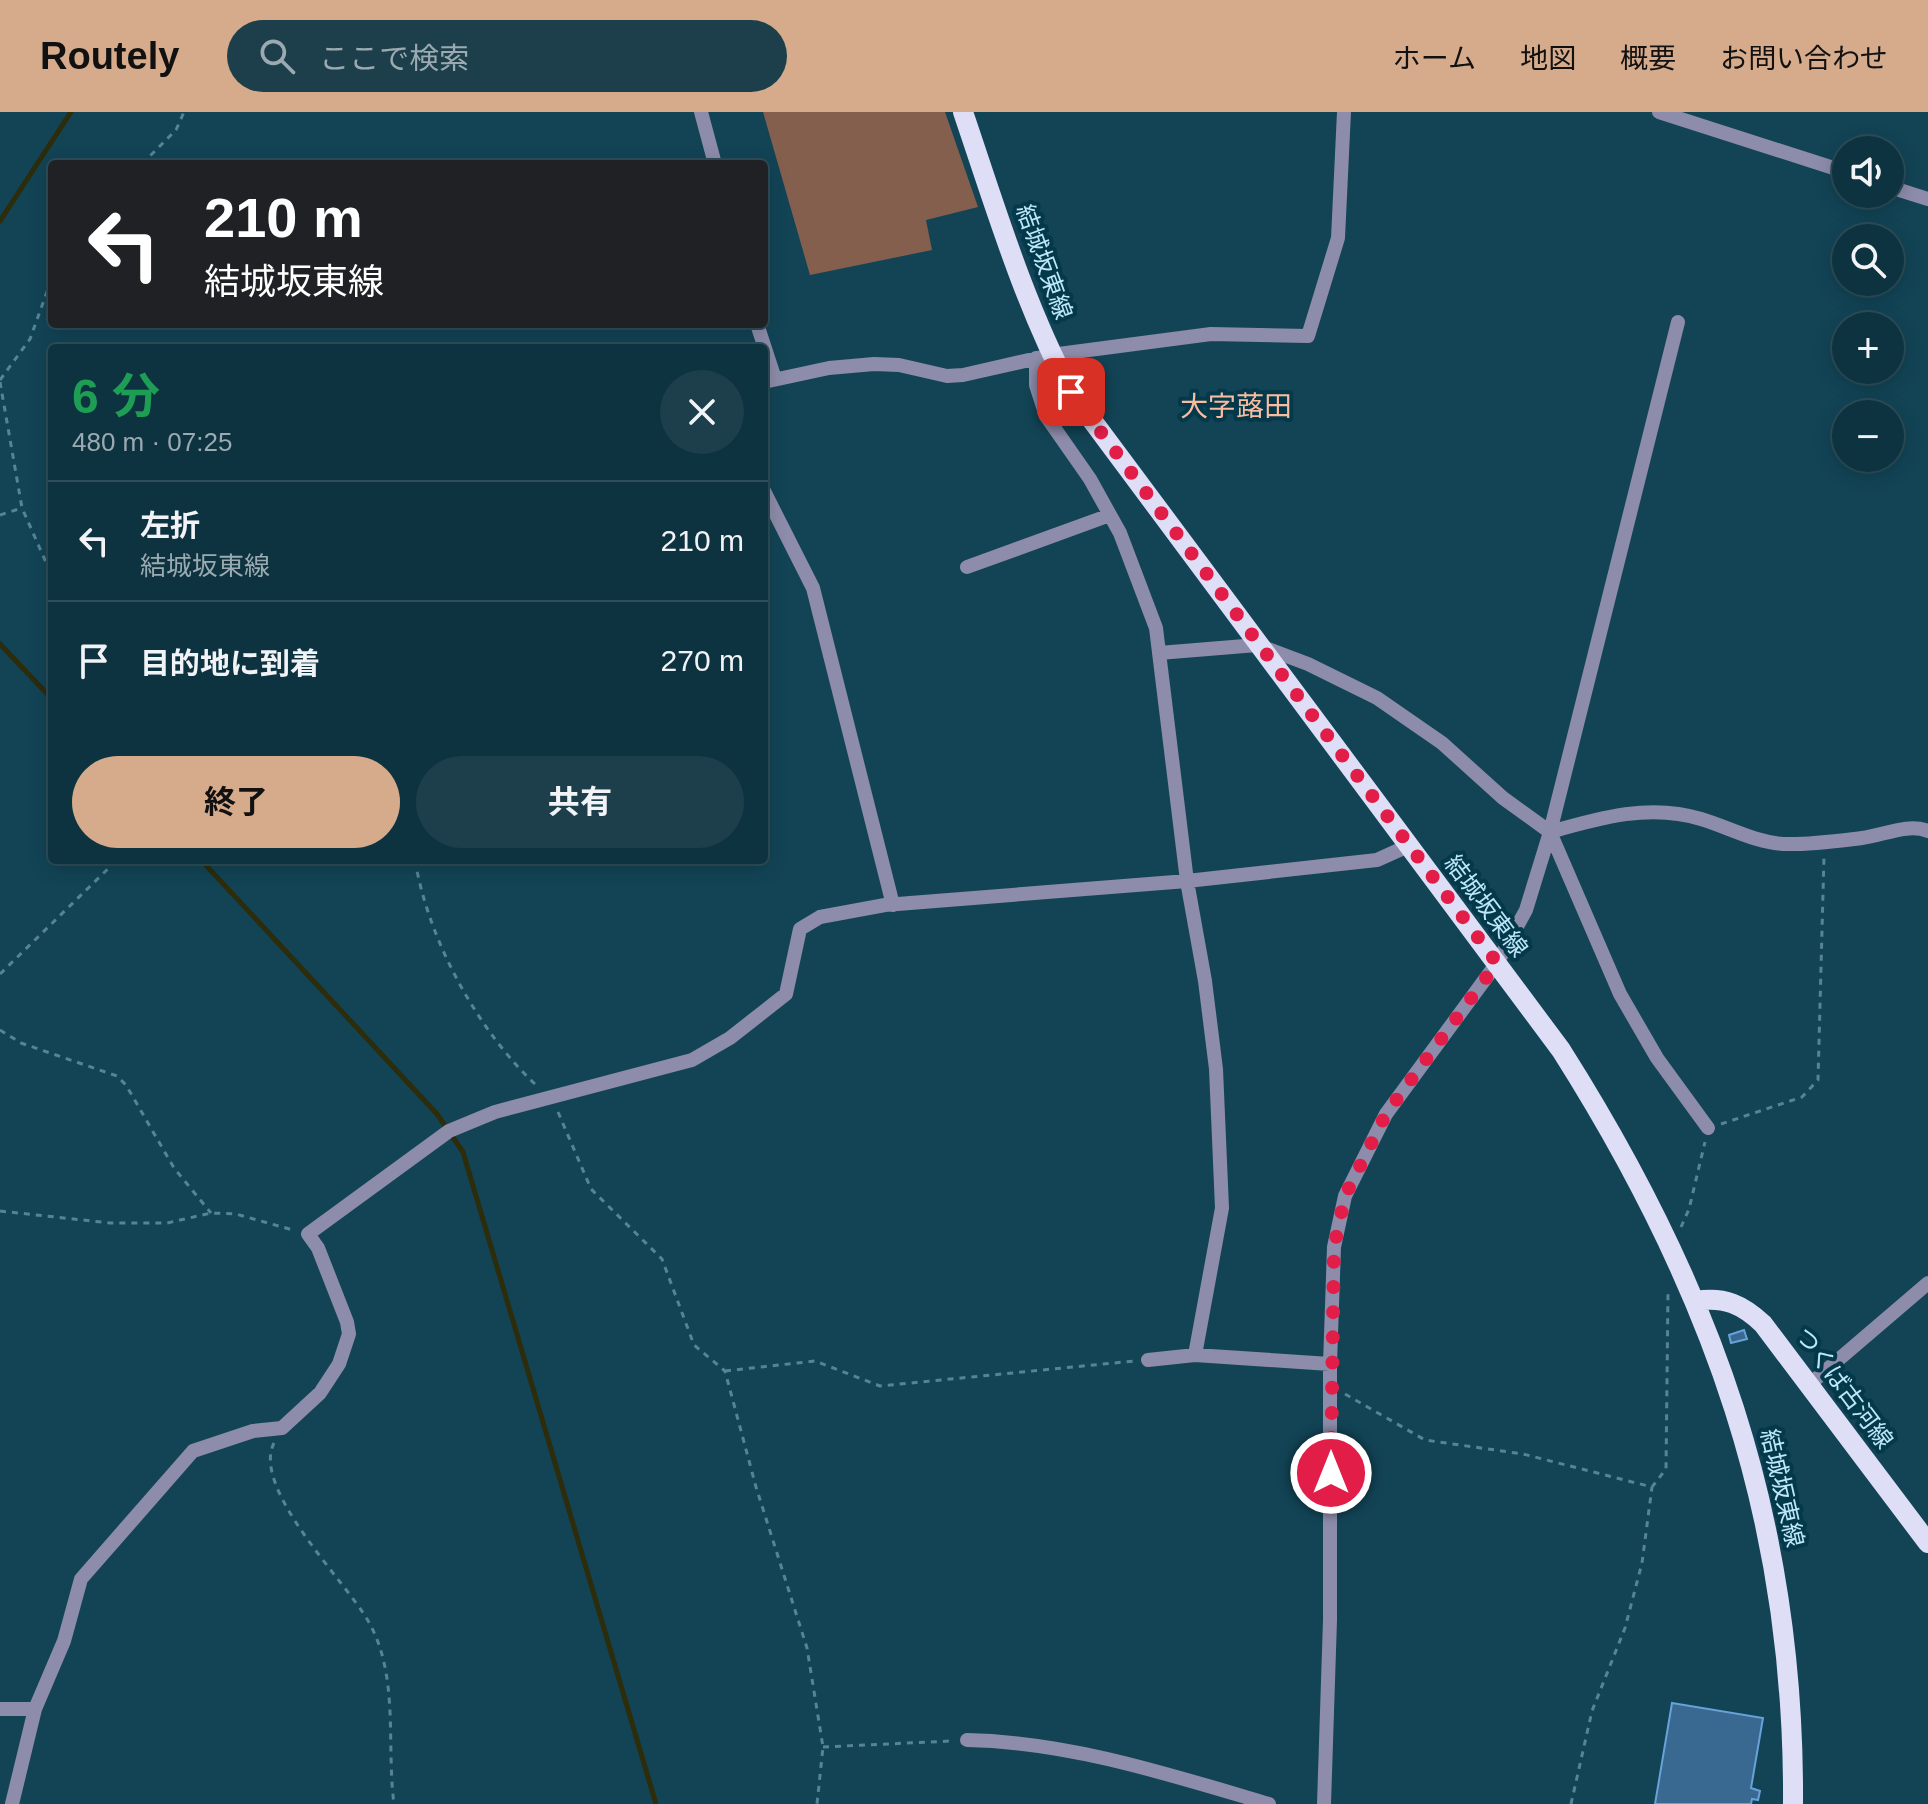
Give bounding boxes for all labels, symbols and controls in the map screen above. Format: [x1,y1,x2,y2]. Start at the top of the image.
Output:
search box [227,20,787,92]
icon: search [255,34,299,78]
text: Routely [40,35,179,77]
text: ここで検索 [319,42,469,75]
text: ホーム [1393,43,1476,74]
text: 地図 [1520,43,1576,74]
text: 概要 [1620,43,1676,74]
text: お問い合わせ [1720,43,1888,74]
map controls [1832,136,1904,472]
button: sound [1832,136,1904,208]
text: 210 m [204,186,363,249]
icon: left [72,192,176,296]
street label: 結城坂東線 [1011,201,1078,323]
button: search [1832,224,1904,296]
text: 結城坂東線 [204,261,384,302]
button: + [1832,312,1904,384]
pin [1037,358,1105,426]
text: 6 分 [72,370,160,423]
button: close [660,370,744,454]
icon: arrive [1049,370,1093,414]
district label: 大字蕗田 [1180,391,1292,422]
button: − [1832,400,1904,472]
text: 480 m · 07:25 [72,427,232,457]
text: 左折 [140,509,200,542]
icon: left [72,519,116,563]
text: 210 m [661,524,744,557]
text: 結城坂東線 [140,551,270,581]
icon: arrive [72,639,116,683]
text: 270 m [661,644,744,677]
text: 目的地に到着 [140,647,320,680]
button: 終了 [72,756,400,848]
button: 共有 [416,756,744,848]
street label: 結城坂東線 [1440,850,1533,962]
street label: つくば古河線 [1790,1322,1899,1453]
street label: 結城坂東線 [1756,1426,1809,1549]
position arrow [1289,1431,1373,1515]

